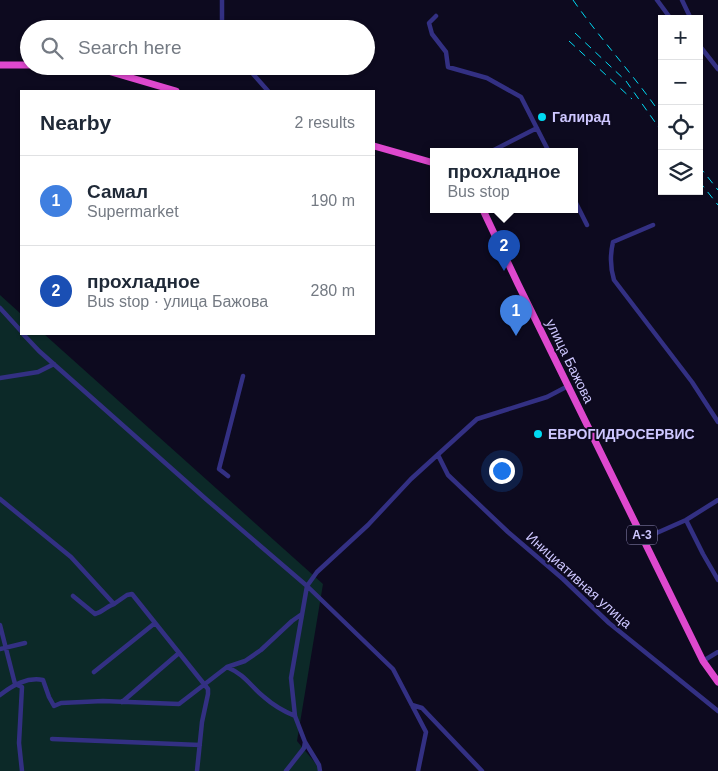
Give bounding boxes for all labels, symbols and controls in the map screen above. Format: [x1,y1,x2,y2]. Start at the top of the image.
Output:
map controls [658,15,703,195]
button: + [658,15,703,60]
search box [20,20,375,75]
icon: search [38,34,66,62]
text: Search here [78,37,182,58]
button: − [658,60,703,105]
button: locate [658,105,703,150]
place label: Галирад [552,109,610,125]
text: Nearby [40,111,111,134]
marker: Галирад [536,111,548,123]
text: 2 results [295,114,355,131]
popup [430,148,578,213]
button: layers [658,150,703,195]
text: прохладное [447,161,561,182]
text: Самал [87,181,148,202]
text: Bus stop [447,183,510,200]
text: 1 [52,192,60,209]
text: 190 m [311,192,355,209]
text: Supermarket [87,203,179,220]
pin: 2 [488,230,520,271]
text: прохладное [87,271,200,292]
text: 2 [52,282,60,299]
text: 280 m [311,282,355,299]
text: Bus stop · улица Бажова [87,293,268,310]
pin: 1 [500,295,532,336]
street label: улица Бажова [543,316,597,406]
place label: ЕВРОГИДРОСЕРВИС [548,426,695,442]
marker: ЕВРОГИДРОСЕРВИС [532,428,544,440]
your location [489,458,515,484]
road number: A-3 [627,526,657,544]
street label: Инициативная улица [523,529,635,632]

